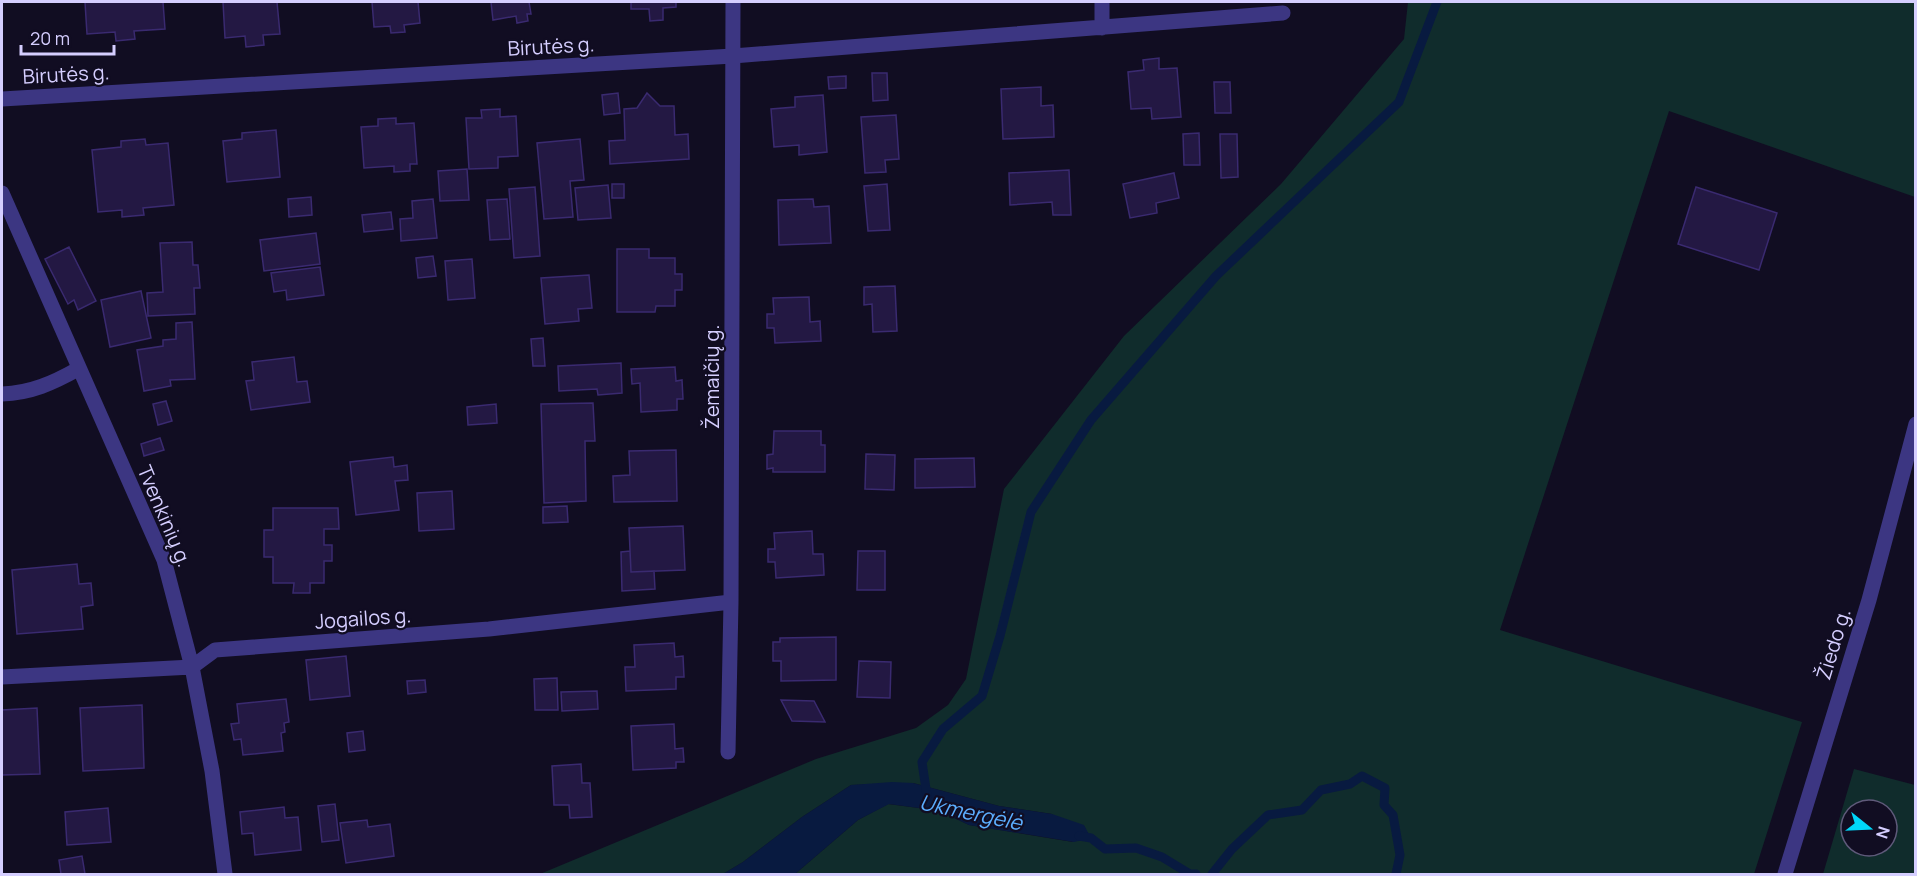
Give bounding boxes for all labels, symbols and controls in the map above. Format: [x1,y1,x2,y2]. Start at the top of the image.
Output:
scale bar [21,18,114,56]
text: 20 m [30,26,70,50]
street label: Birutės g. [507,30,595,62]
street label: Birutės g. [22,58,110,90]
street label: Žemaičių g. [698,325,725,429]
street label: Tvenkinių g. [132,461,198,571]
street label: Jogailos g. [314,601,412,635]
street label: Žiedo g. [1809,605,1857,683]
water label: Ukmergėlė [917,787,1027,837]
north arrow [1839,798,1899,858]
text: N [1871,824,1896,842]

